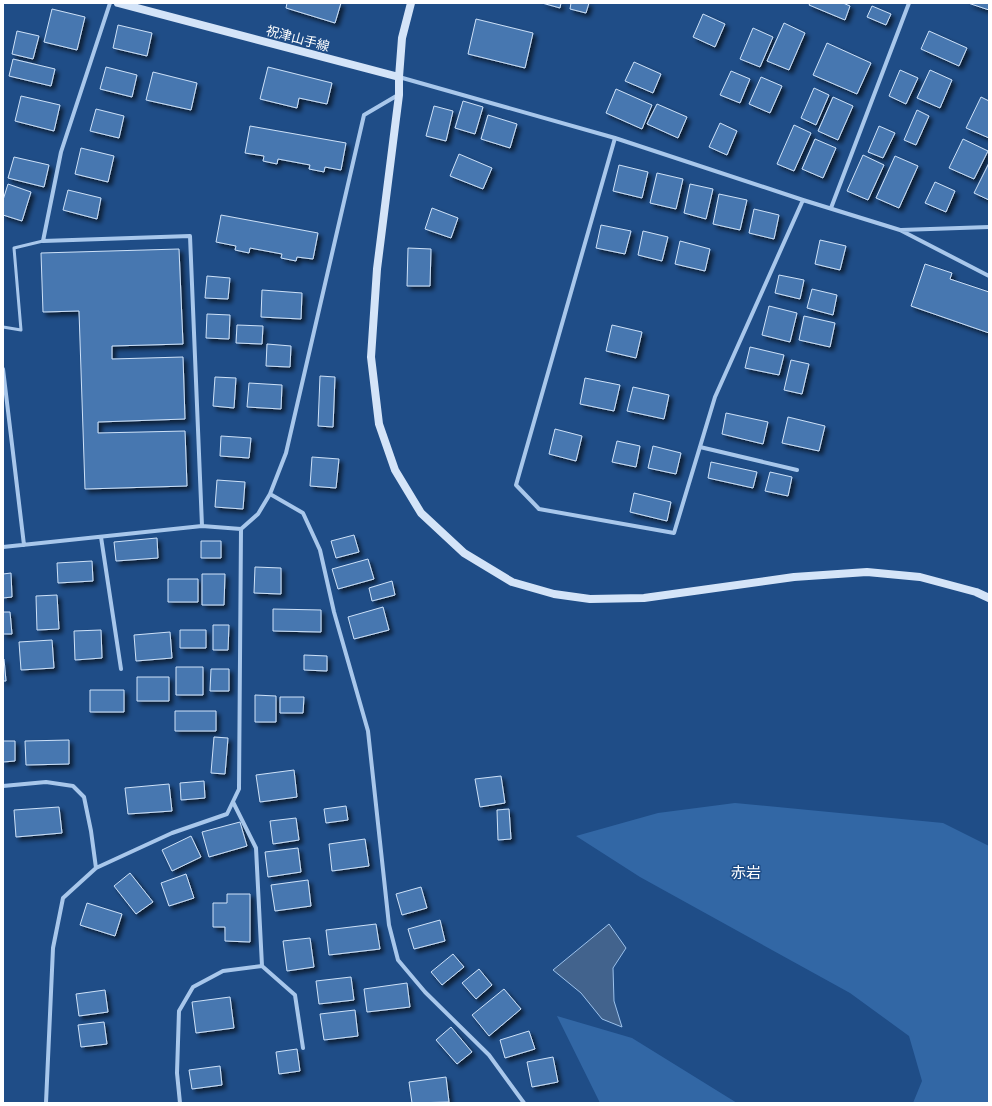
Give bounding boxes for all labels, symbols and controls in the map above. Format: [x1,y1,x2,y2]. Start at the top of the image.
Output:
street label: 祝津山手線 [265,22,331,54]
district label: 赤岩 [731,864,761,882]

